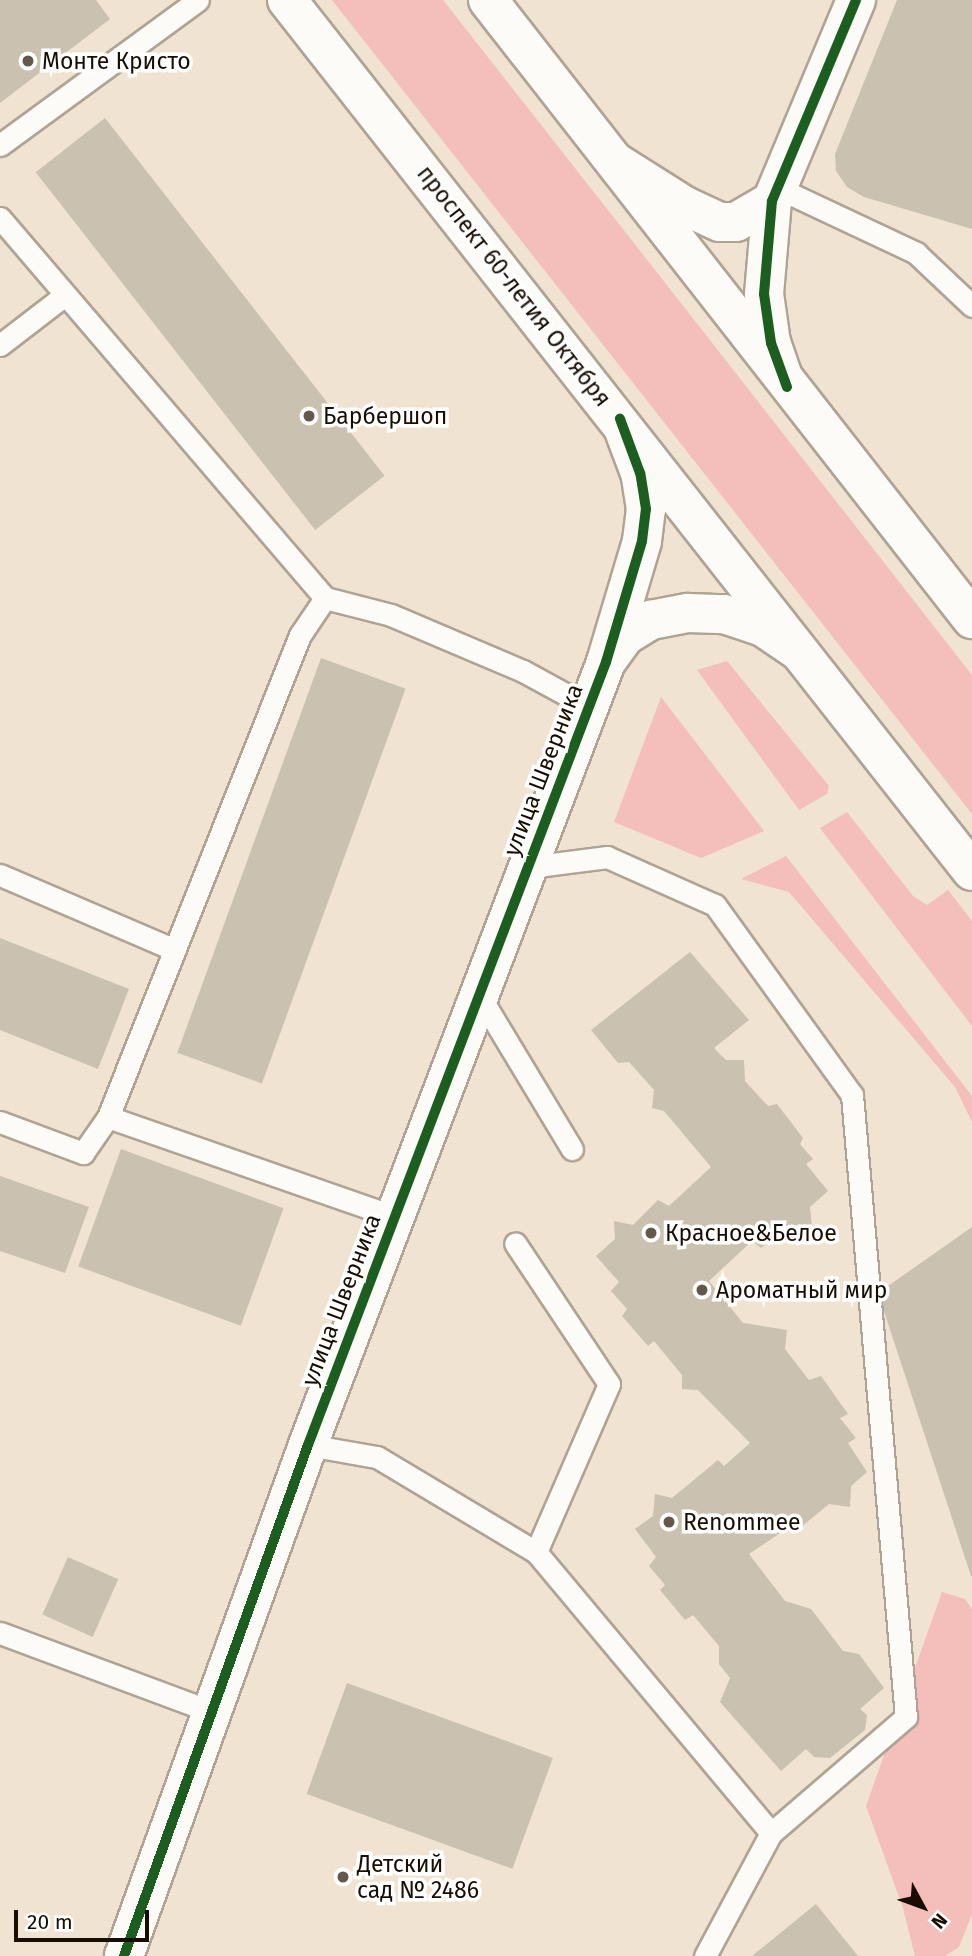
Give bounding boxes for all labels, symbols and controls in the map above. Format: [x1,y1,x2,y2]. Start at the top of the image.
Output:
place label: Монте Кристо [42,47,191,75]
marker: Монте Кристо [20,53,36,69]
street label: проспект 60-летия Октября [411,160,617,412]
place label: Барбершоп [323,402,447,430]
marker: Барбершоп [301,408,317,424]
street label: улица Шверника [497,680,589,860]
street label: улица Шверника [295,1210,387,1390]
place label: Красное&Белое [665,1219,837,1247]
marker: Красное&Белое [643,1225,659,1241]
place label: Ароматный мир [716,1276,887,1304]
marker: Ароматный мир [694,1282,710,1298]
place label: Renommee [683,1508,801,1536]
marker: Renommee [661,1514,677,1530]
place label: Детский сад № 2486 [357,1850,479,1904]
marker: Детский сад № 2486 [335,1869,351,1885]
north arrow [888,1872,958,1942]
scale bar [18,1896,152,1940]
text: 20 m [27,1909,73,1935]
text: N [926,1909,952,1933]

